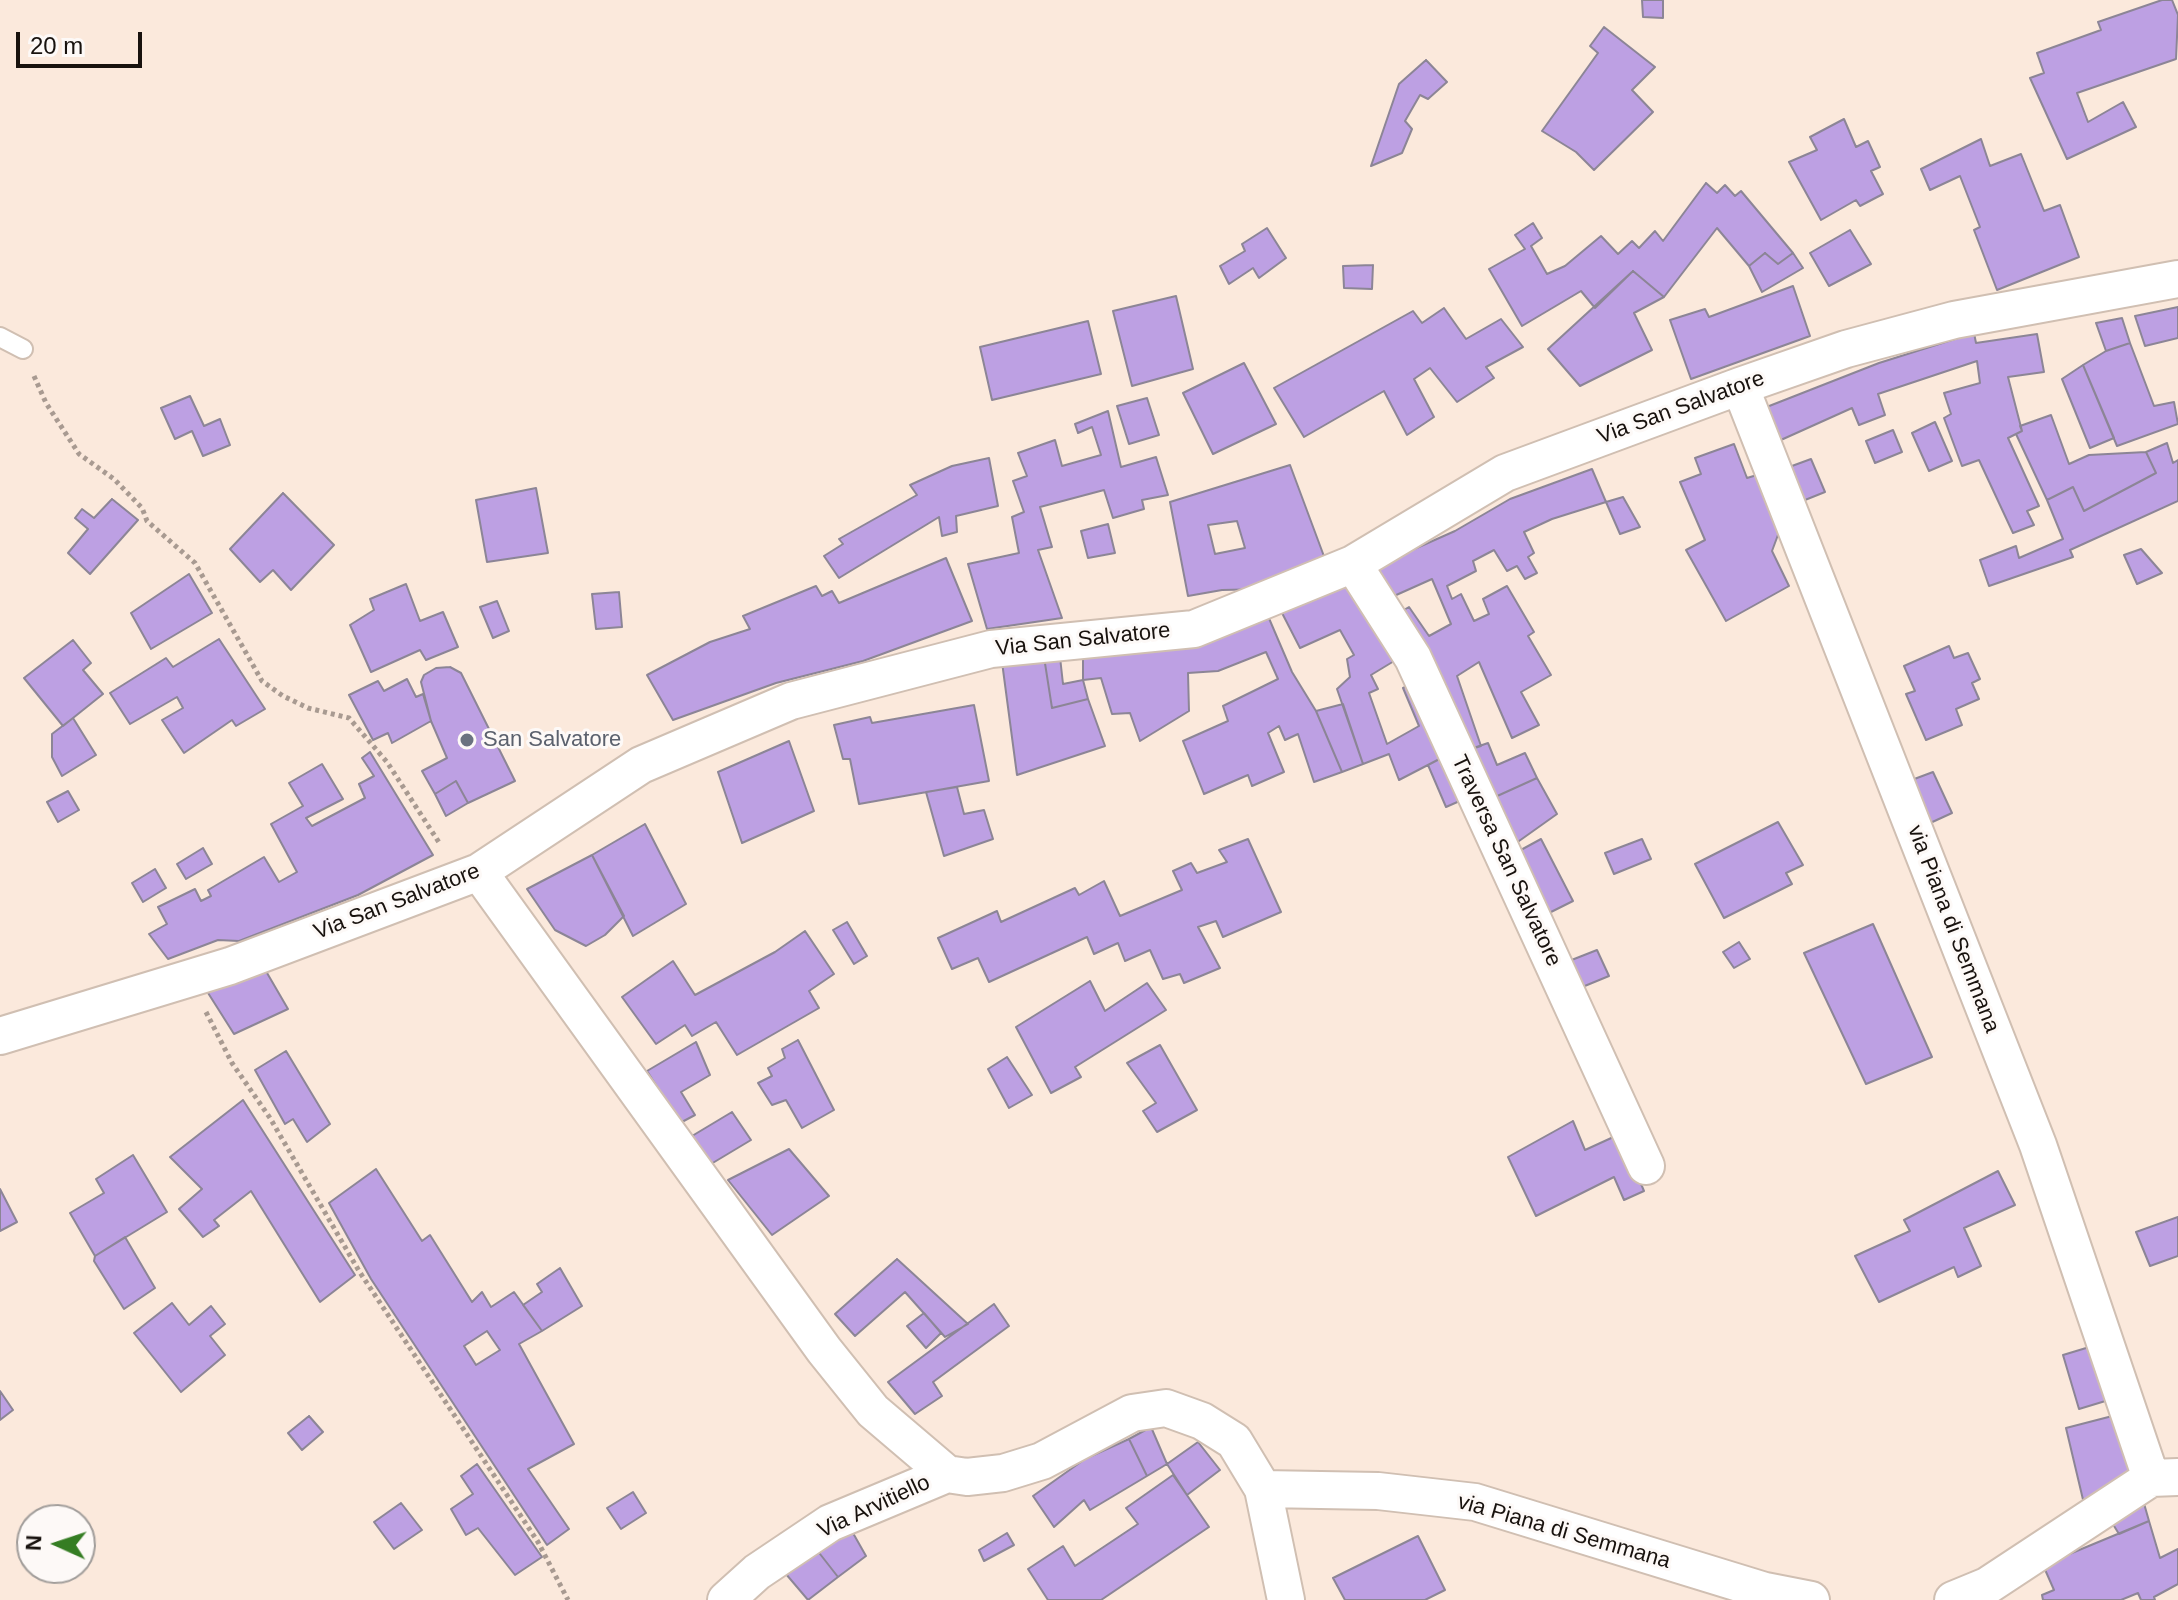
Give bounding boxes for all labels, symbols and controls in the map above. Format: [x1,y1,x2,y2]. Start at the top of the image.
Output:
scale bar [20,16,146,66]
text: 20 m [30,32,83,59]
street label: Via San Salvatore [1594,366,1768,450]
street label: Via San Salvatore [994,618,1172,662]
place label: San Salvatore [483,727,621,753]
marker: San Salvatore [458,731,476,749]
street label: Traversa San Salvatore [1445,751,1567,971]
street label: via Piana di Semmana [1901,822,2005,1036]
street label: Via San Salvatore [310,858,484,946]
street label: Via Arvitiello [814,1470,934,1544]
street label: via Piana di Semmana [1455,1489,1673,1575]
north arrow [16,1504,96,1584]
text: N [21,1534,46,1551]

